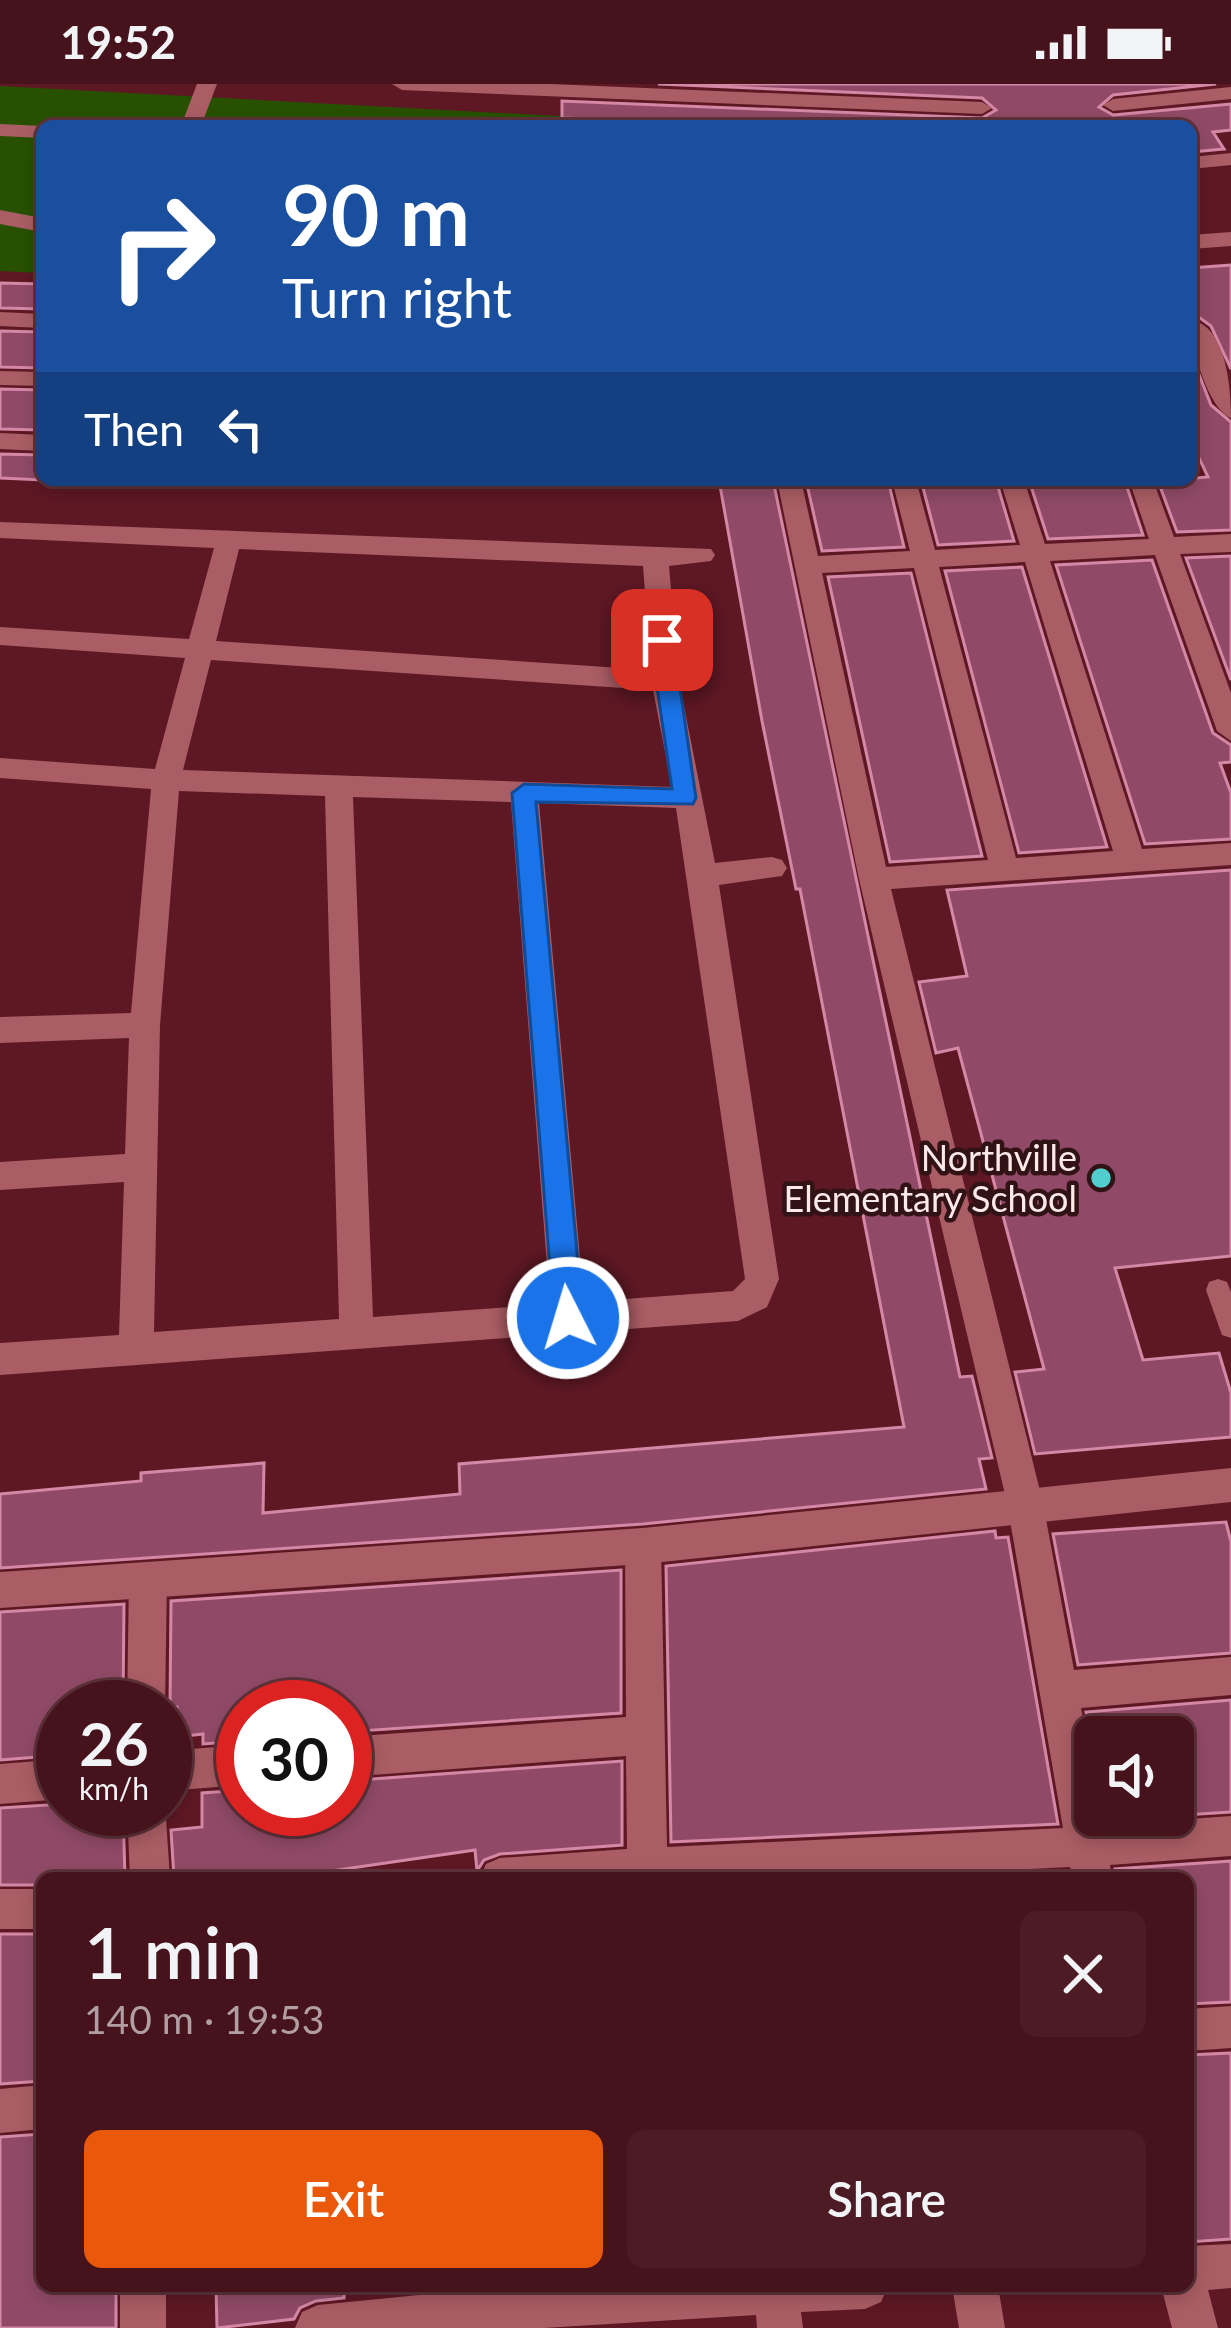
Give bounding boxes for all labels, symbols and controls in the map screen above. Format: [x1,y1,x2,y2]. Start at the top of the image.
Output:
text: 19:52 [60,15,176,69]
text: 90 m [282,163,470,264]
icon: right [84,168,240,324]
text: Turn right [282,265,512,330]
icon: left [208,396,274,462]
text: Then [84,402,184,456]
pin [611,589,713,691]
icon: arrive [629,607,695,673]
place label: Northville Elementary School [784,1135,1077,1220]
marker: Northville Elementary School [1088,1165,1114,1191]
position arrow [505,1255,631,1381]
speed limit sign: 30 [216,1680,372,1836]
text: 26 [79,1707,149,1779]
map controls [1074,1716,1194,1836]
button: sound [1074,1716,1194,1836]
text: km/h [79,1770,149,1806]
text: 1 min [84,1908,262,1994]
button: close [1020,1911,1146,2037]
text: 140 m · 19:53 [84,1996,324,2042]
button: Exit [84,2130,603,2268]
button: Share [627,2130,1146,2268]

